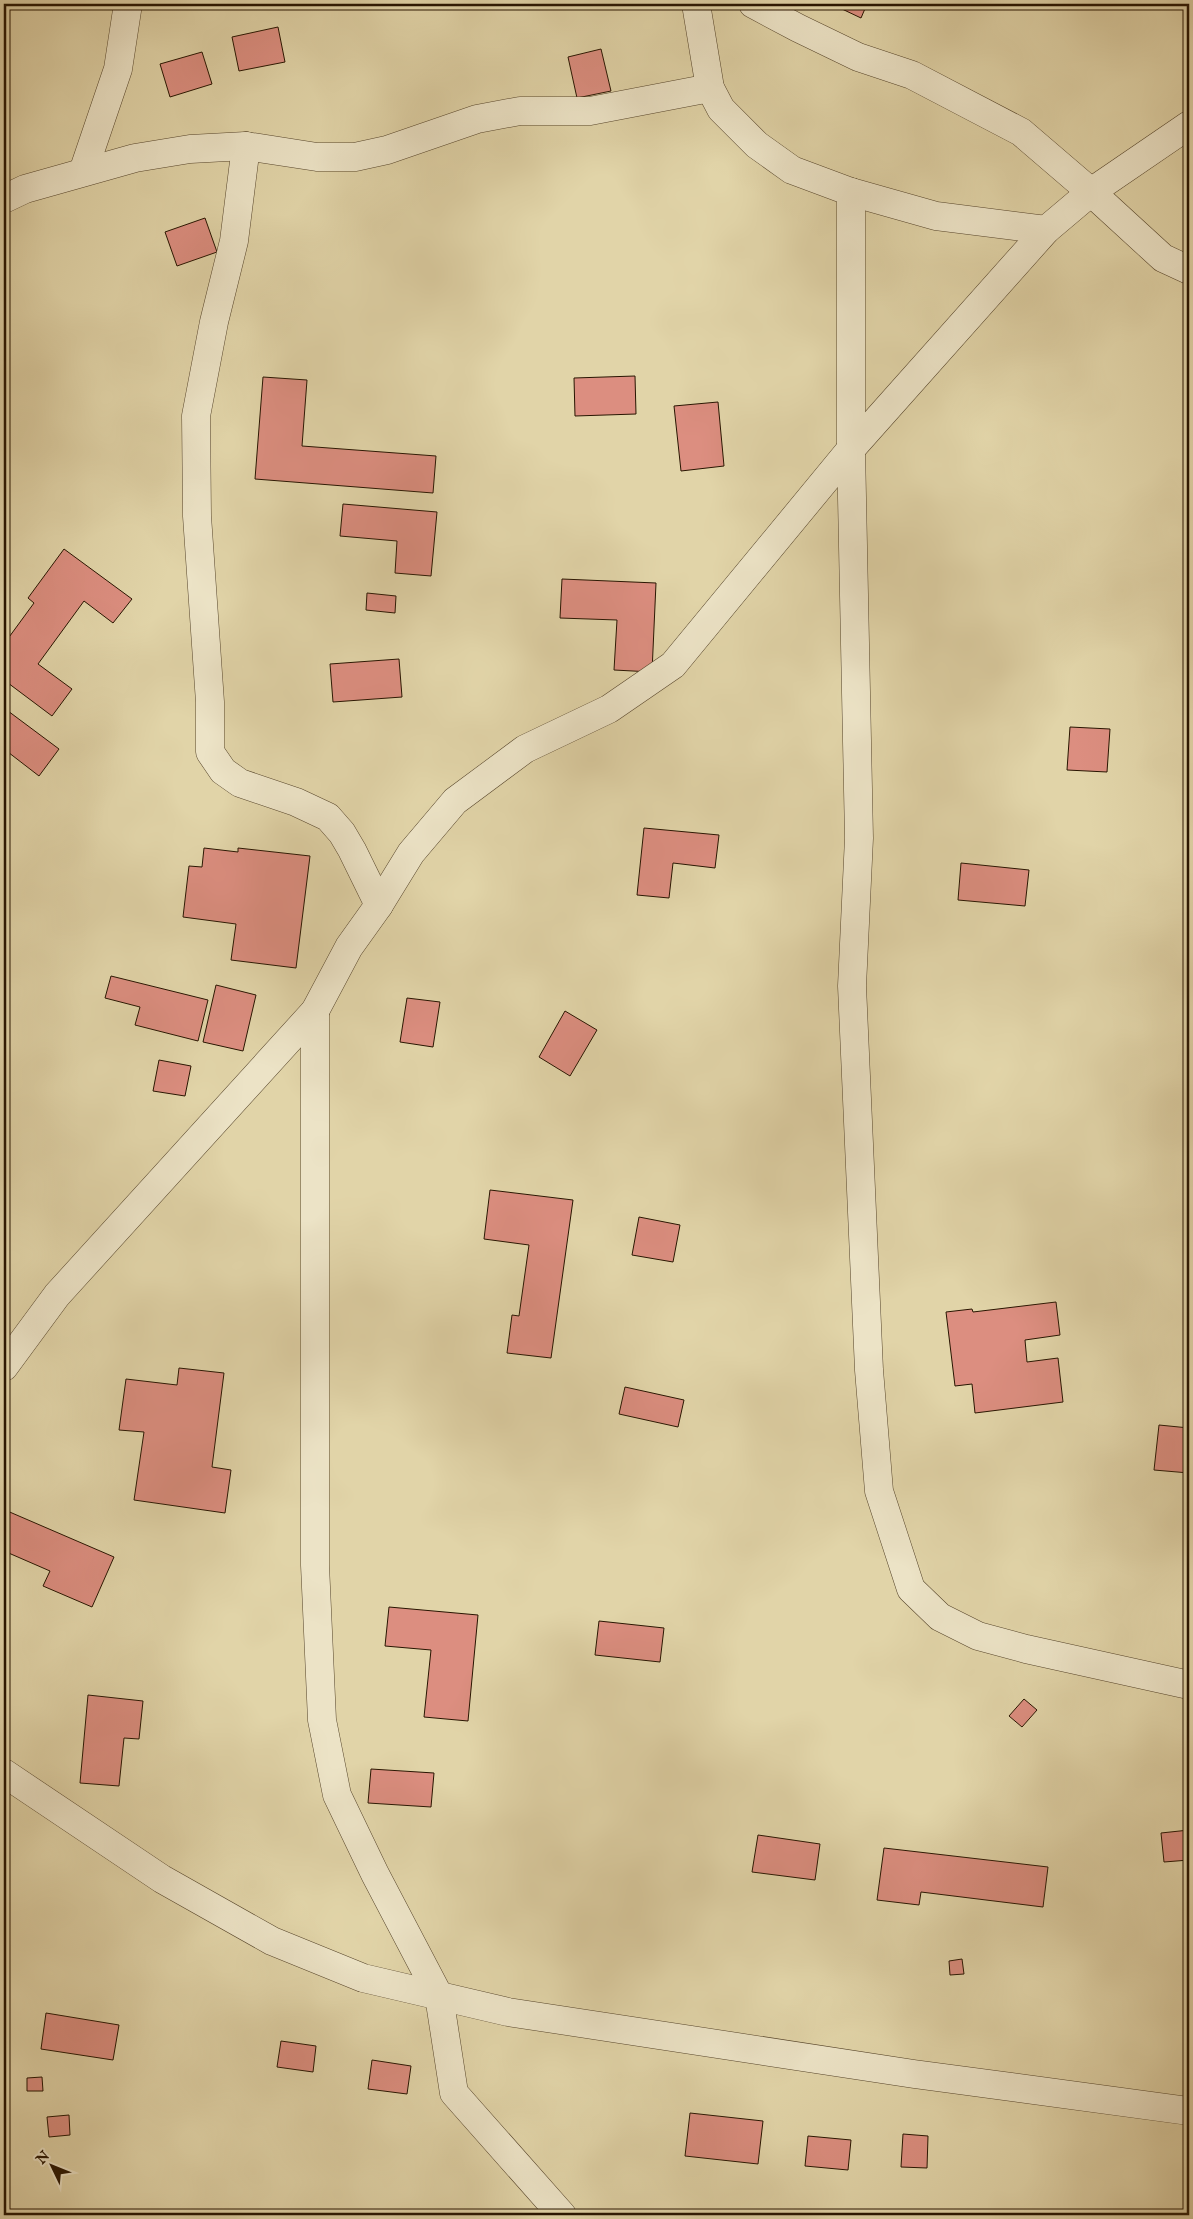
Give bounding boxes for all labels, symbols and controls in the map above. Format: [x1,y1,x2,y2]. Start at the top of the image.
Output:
north arrow [28,2142,78,2192]
text: N [32,2147,54,2169]

